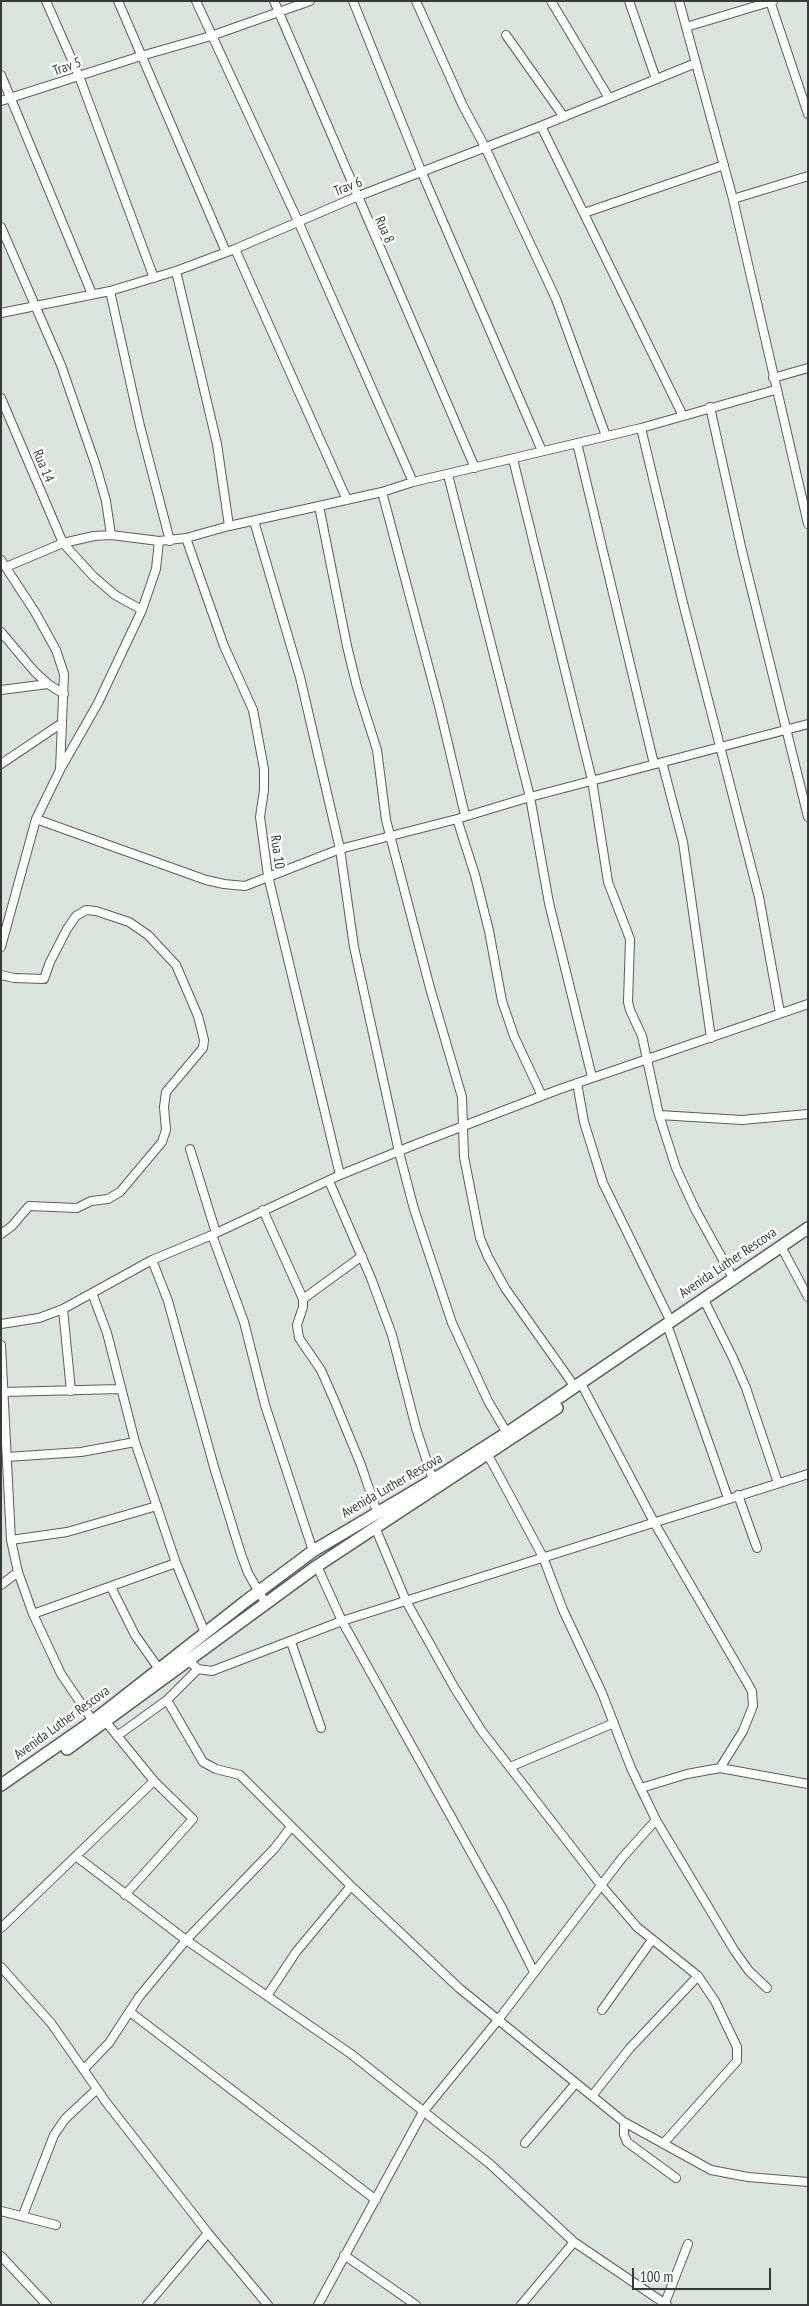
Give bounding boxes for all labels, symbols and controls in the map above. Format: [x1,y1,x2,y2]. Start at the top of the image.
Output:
street label: Trav 5 [50,54,84,80]
street label: Trav 6 [331,174,365,200]
street label: Rua 8 [371,214,397,246]
street label: Rua 14 [29,447,57,485]
street label: Rua 10 [266,834,288,870]
street label: Avenida Luther Rescova [676,1224,780,1302]
street label: Avenida Luther Rescova [338,1450,446,1522]
street label: Avenida Luther Rescova [11,1683,113,1763]
scale bar [634,2258,773,2290]
text: 100 m [640,2267,673,2286]

